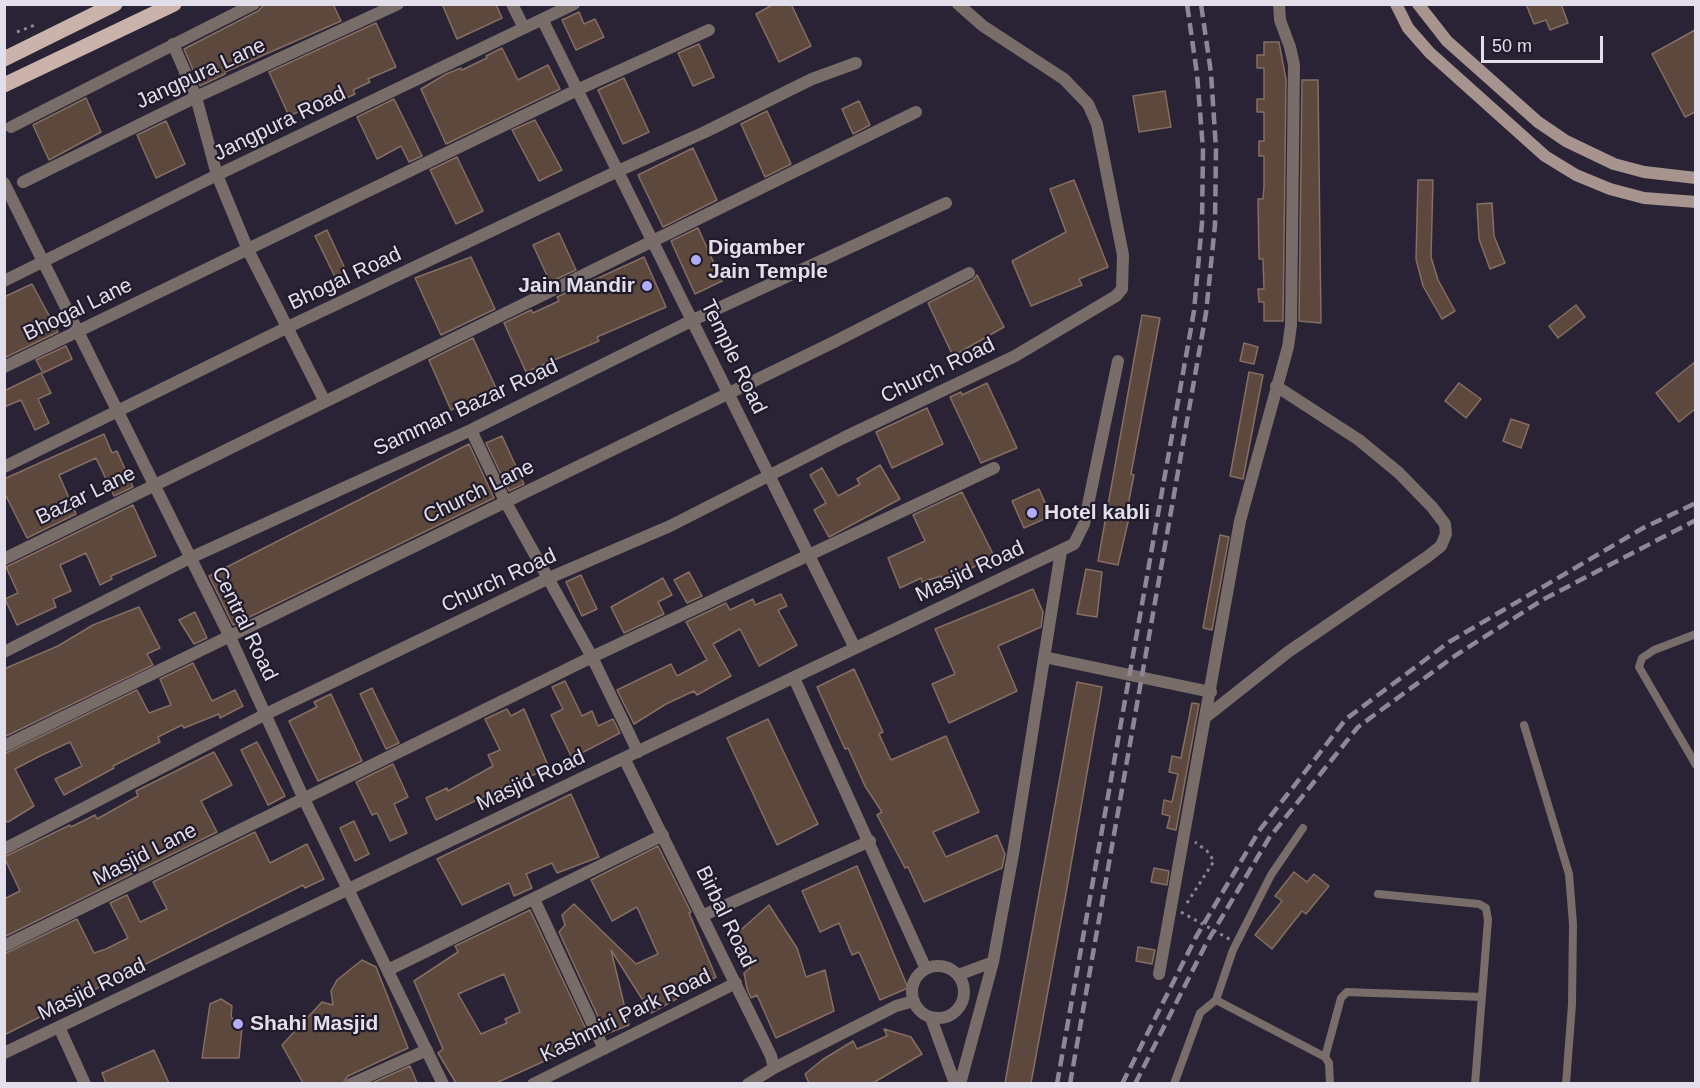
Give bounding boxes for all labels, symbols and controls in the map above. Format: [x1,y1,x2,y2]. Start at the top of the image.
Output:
scale bar [1484,24,1606,62]
street label: Jangpura Lane [132,33,270,115]
text: 50 m [1492,36,1532,56]
street label: Jangpura Road [210,81,350,167]
place label: Digamber Jain Temple [708,235,828,285]
street label: Bhogal Road [285,242,405,316]
marker: Digamber Jain Temple [689,253,703,267]
street label: Bhogal Lane [19,273,137,347]
place label: Jain Mandir [518,273,635,299]
marker: Jain Mandir [640,279,654,293]
street label: Temple Road [695,296,771,418]
street label: Church Road [877,333,999,409]
street label: Samman Bazar Road [370,354,562,462]
street label: Church Lane [419,454,539,530]
street label: Bazar Lane [32,461,140,531]
place label: Hotel kabli [1044,500,1150,526]
marker: Hotel kabli [1025,506,1039,520]
street label: Masjid Road [912,536,1028,608]
street label: Church Road [438,543,560,619]
street label: Central Road [206,563,282,685]
street label: Masjid Road [473,745,589,817]
street label: Masjid Lane [89,818,201,892]
street label: Birbal Road [690,862,760,972]
street label: Masjid Road [34,953,150,1027]
street label: Kashmiri Park Road [537,964,715,1068]
place label: Shahi Masjid [250,1011,378,1037]
marker: Shahi Masjid [231,1017,245,1031]

